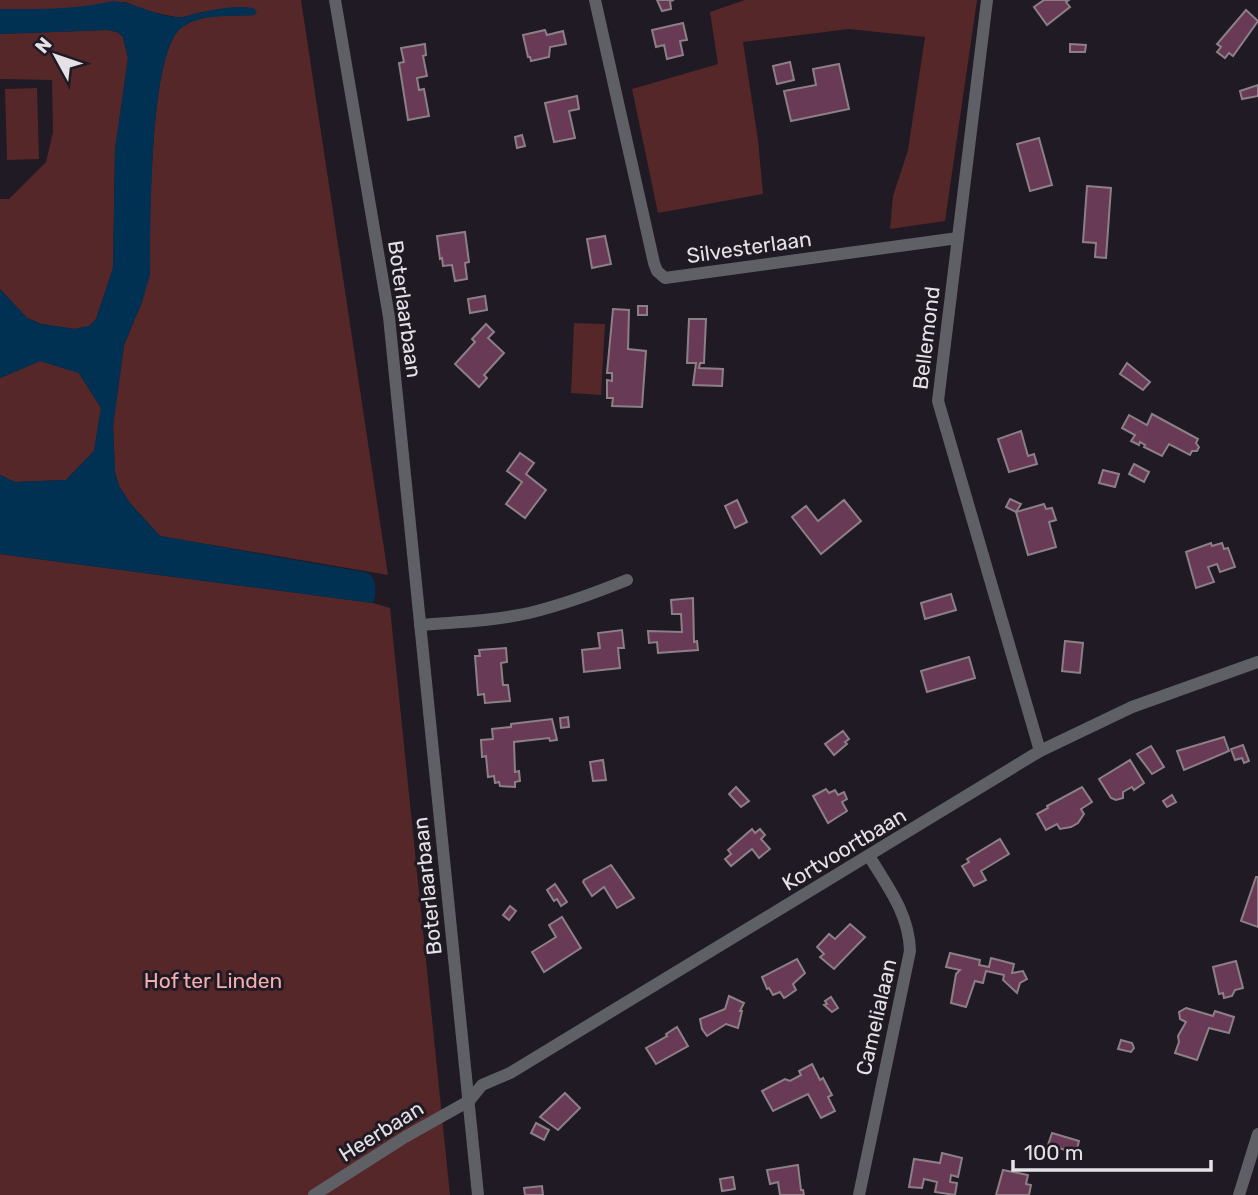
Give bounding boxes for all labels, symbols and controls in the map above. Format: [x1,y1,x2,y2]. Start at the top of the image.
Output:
north arrow [21,21,91,91]
text: N [30,33,57,58]
street label: Silvesterlaan [685,226,813,268]
street label: Boterlaarbaan [383,239,427,379]
street label: Bellemond [907,285,945,391]
street label: Kortvoortbaan [777,802,911,896]
street label: Boterlaarbaan [407,816,447,956]
street label: Camelialaan [850,956,902,1078]
park label: Hof ter Linden [144,968,282,993]
street label: Heerbaan [334,1095,428,1167]
scale bar [1013,1128,1211,1172]
text: 100 m [1024,1140,1083,1165]

